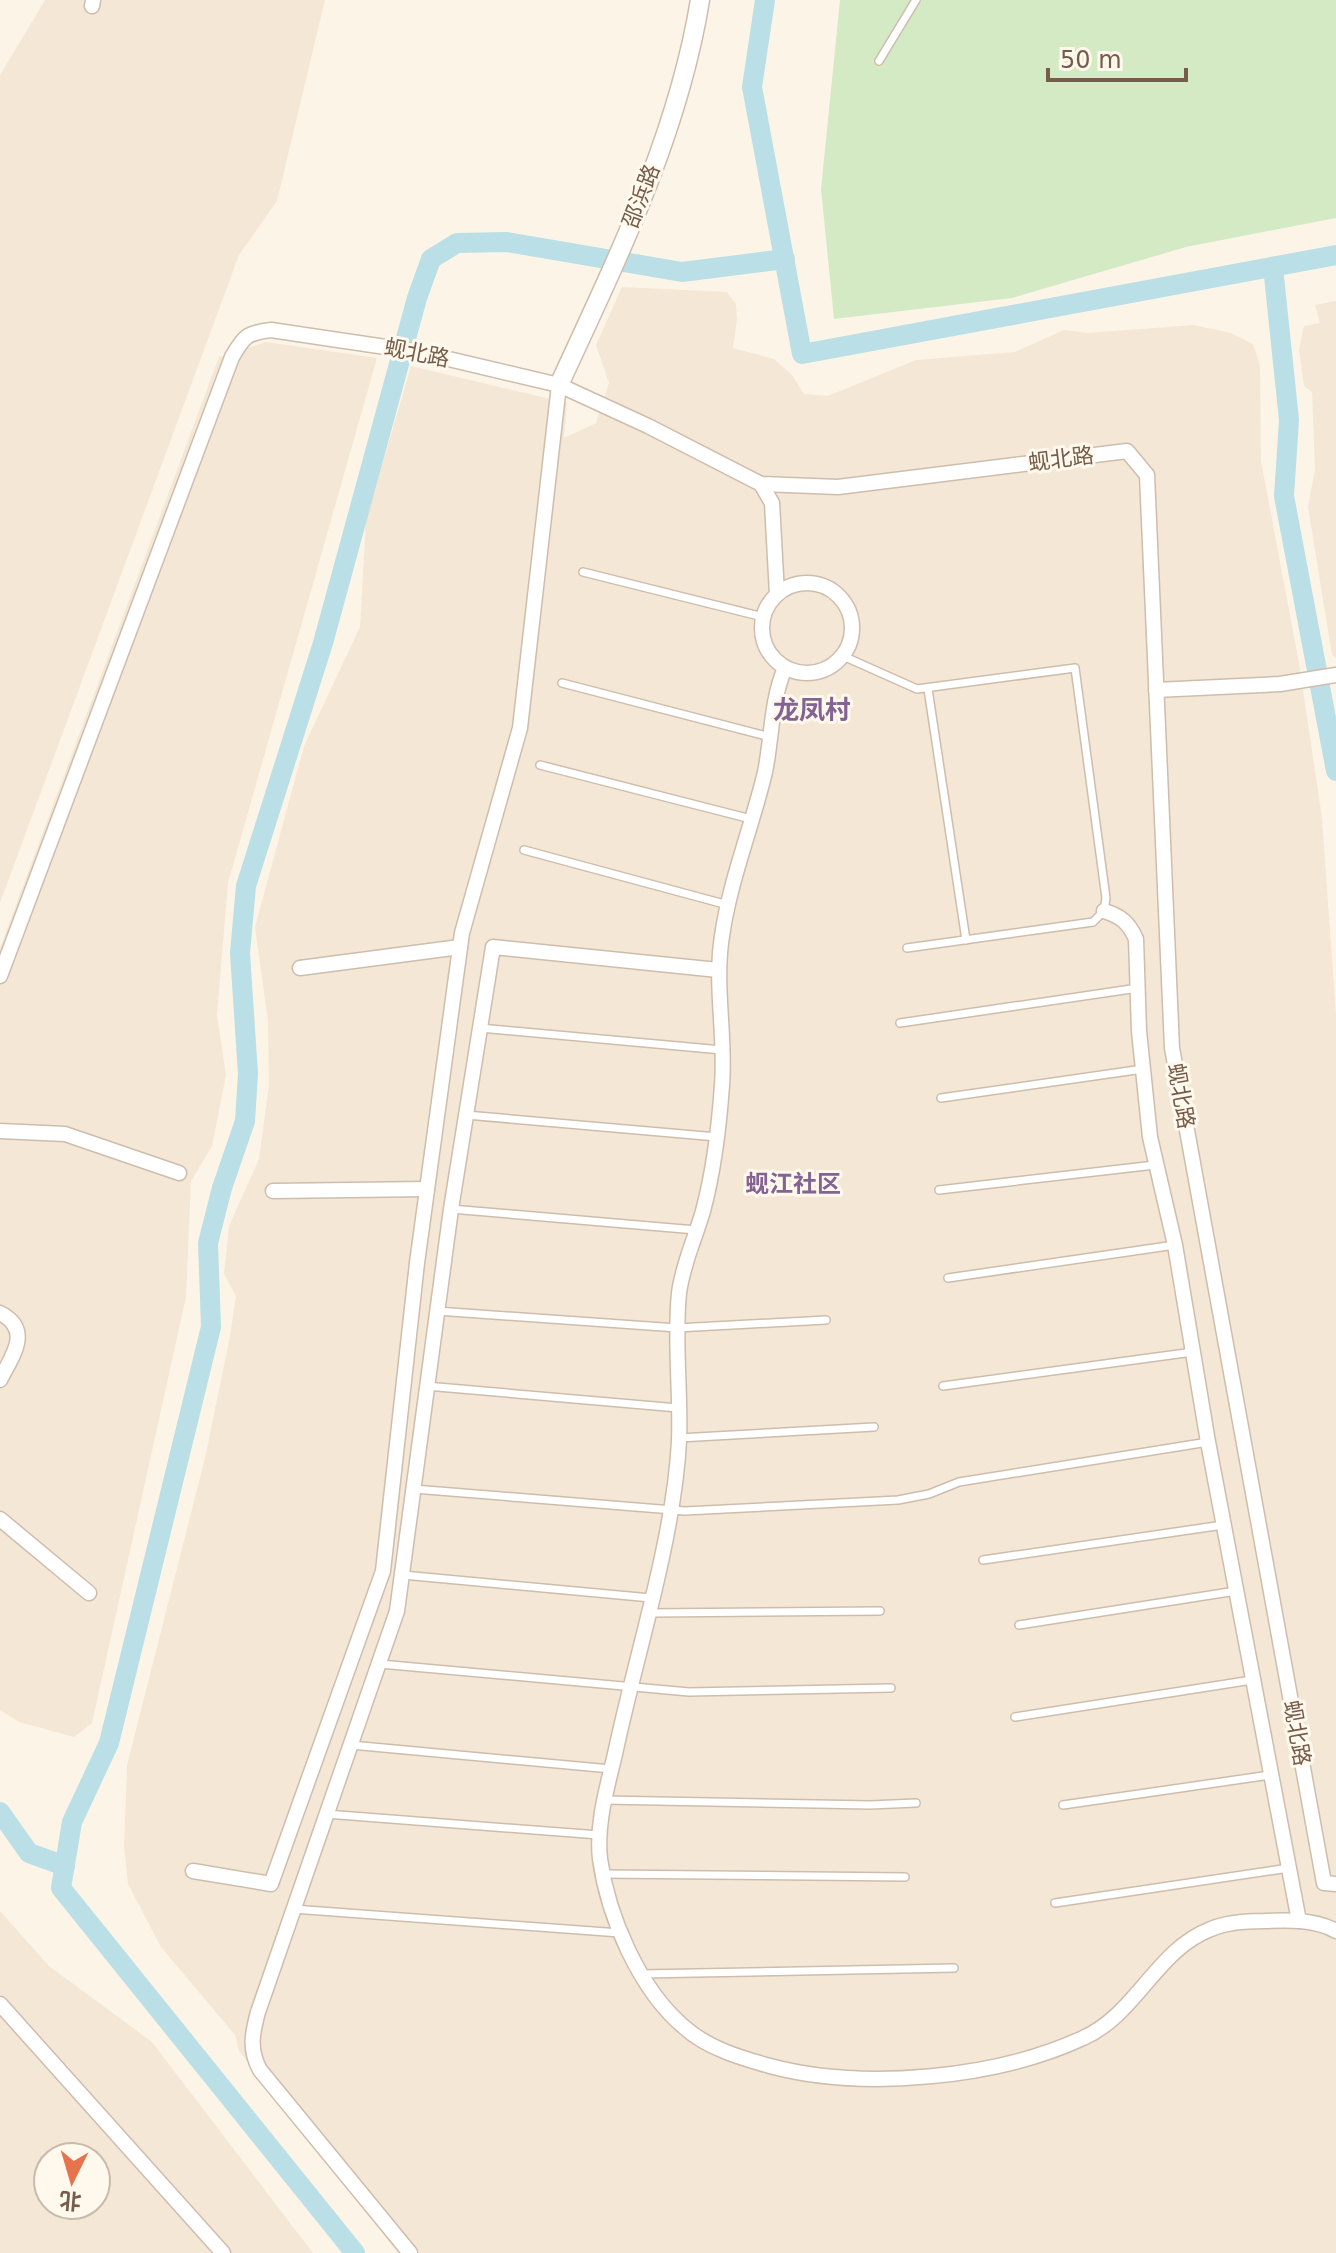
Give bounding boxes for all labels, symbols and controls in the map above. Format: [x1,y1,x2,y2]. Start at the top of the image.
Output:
scale bar [1048,32,1186,82]
text: 50 m [1060,46,1122,74]
street label: 邵浜路 [618,161,664,231]
street label: 蚬北路 [382,334,452,372]
street label: 蚬北路 [1027,443,1095,475]
district label: 龙凤村 [773,695,851,725]
street label: 蚬北路 [1163,1061,1199,1131]
district label: 蚬江社区 [745,1170,841,1198]
street label: 蚬北路 [1279,1698,1315,1768]
north arrow [32,2141,112,2221]
text: 北 [58,2187,82,2214]

